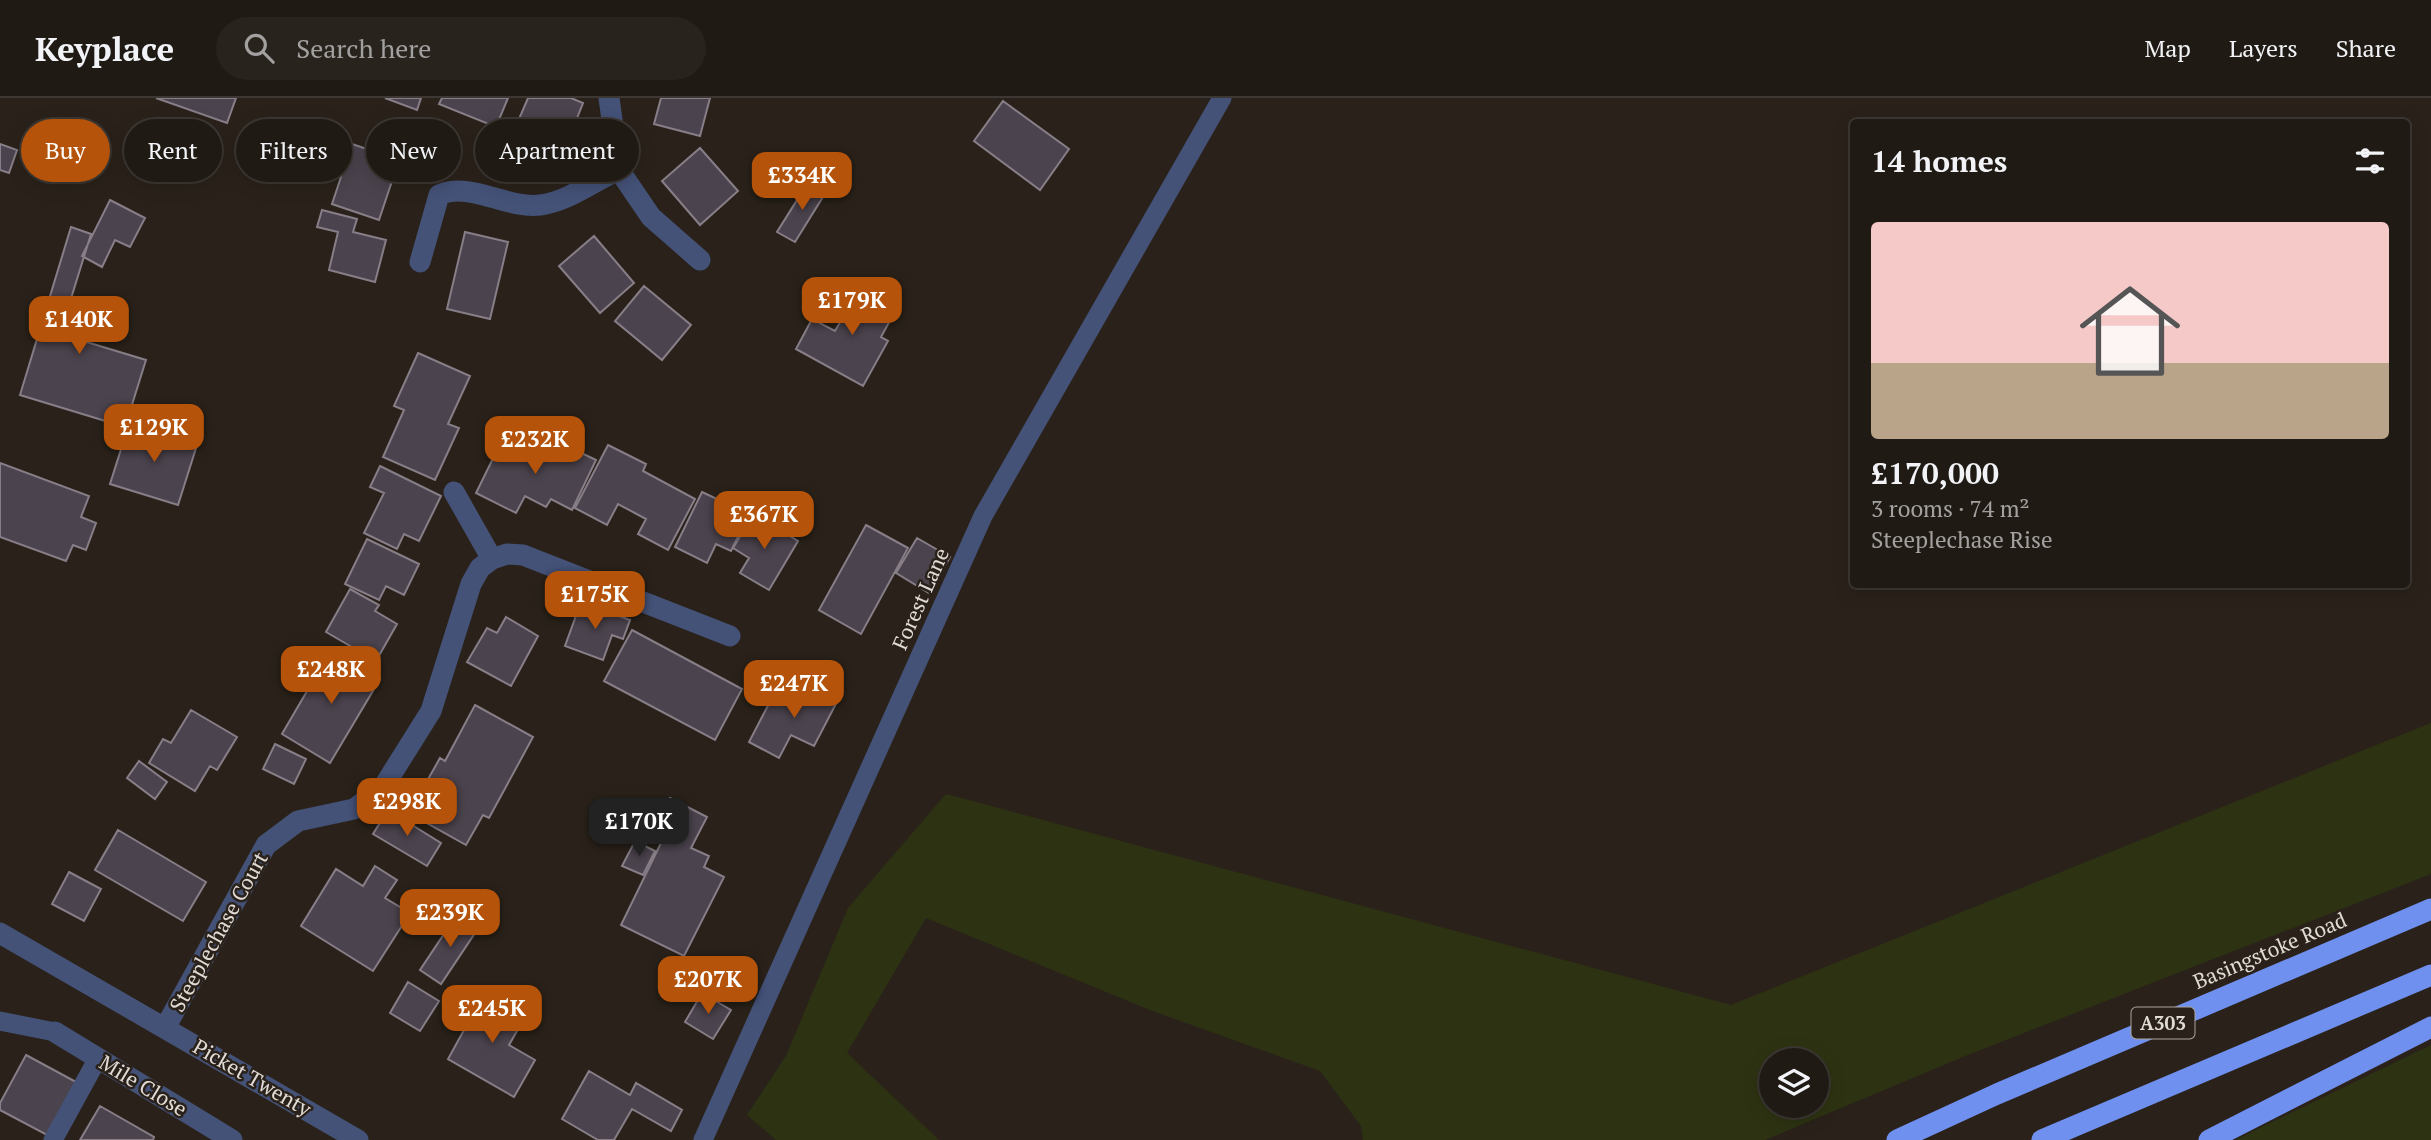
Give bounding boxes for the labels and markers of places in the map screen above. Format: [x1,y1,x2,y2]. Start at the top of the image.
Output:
pin: £334K [753,152,851,212]
pin: £179K [803,278,901,337]
pin: £140K [30,296,128,356]
pin: £129K [105,404,203,464]
pin: £232K [486,416,584,476]
pin: £367K [715,491,813,551]
pin: £175K [546,572,644,631]
pin: £248K [282,646,380,706]
pin: £247K [745,660,843,720]
pin: £298K [358,778,456,838]
pin: £170K [590,798,688,858]
pin: £239K [401,890,499,949]
pin: £207K [659,956,757,1016]
pin: £245K [443,986,541,1045]

